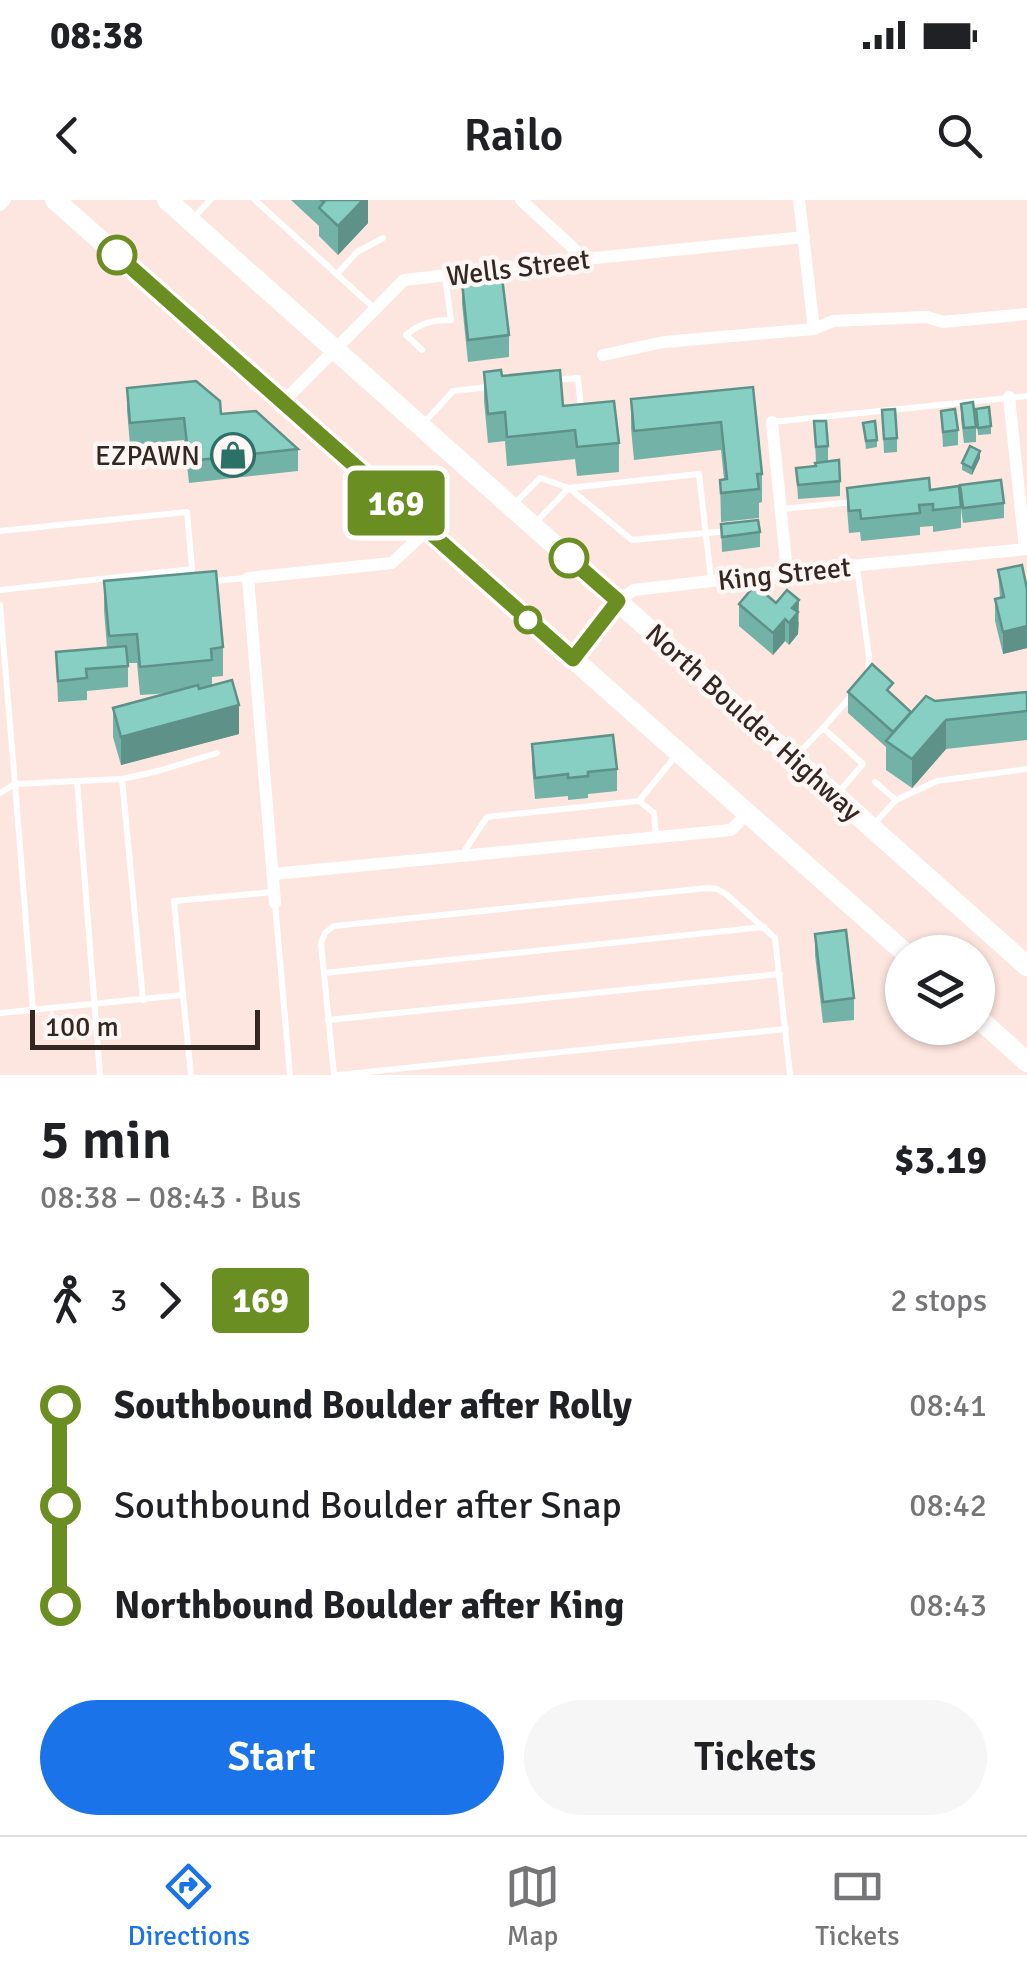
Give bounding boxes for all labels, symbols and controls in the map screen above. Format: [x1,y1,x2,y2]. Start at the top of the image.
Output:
text: 08:38 [50,12,143,59]
icon: back [40,108,95,163]
text: Railo [464,108,563,163]
icon: search [932,108,987,163]
unlabelled marker [98,236,136,274]
street label: Wells Street [444,242,592,294]
shop icon: EZPAWN [210,432,256,478]
place label: EZPAWN [95,439,200,473]
line badge: 169 [338,470,454,536]
text: 169 [368,482,424,525]
unlabelled marker [550,539,588,577]
street label: King Street [716,550,852,598]
unlabelled marker [515,607,541,633]
street label: North Boulder Highway [638,617,868,829]
map controls [885,935,995,1045]
button: layers [885,935,995,1045]
scale bar [30,1005,260,1050]
text: 100 m [45,1010,119,1044]
text: 5 min [40,1106,172,1174]
text: $3.19 [894,1137,987,1184]
text: 08:38 – 08:43 · Bus [40,1178,301,1217]
icon: walk [40,1273,95,1328]
icon: forward [142,1273,197,1328]
text: 169 [232,1279,289,1322]
text: 3 [110,1281,127,1320]
text: 2 stops [890,1281,987,1320]
text: Southbound Boulder after Rolly [114,1382,632,1429]
text: 08:41 [909,1386,987,1425]
text: Southbound Boulder after Snap [114,1482,622,1529]
text: 08:42 [909,1486,987,1525]
text: Northbound Boulder after King [114,1582,624,1629]
text: 08:43 [909,1586,987,1625]
button: Start [40,1700,504,1815]
button: Tickets [524,1700,987,1815]
tab: Directions [128,1859,250,1953]
tab: Map [505,1859,560,1953]
tab: Tickets [815,1859,899,1953]

